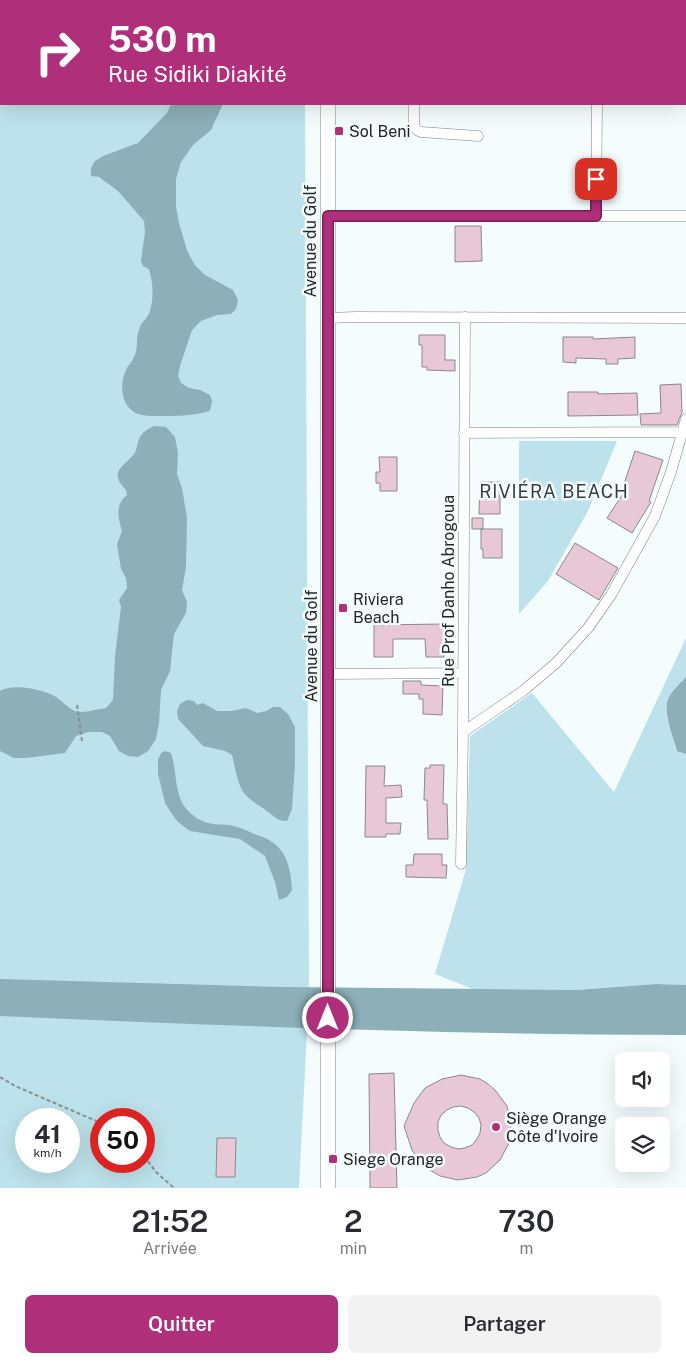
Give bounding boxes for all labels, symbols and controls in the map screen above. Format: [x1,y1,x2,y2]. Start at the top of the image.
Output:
text: 530 m [108,19,217,60]
icon: right [25,20,90,85]
text: Rue Sidiki Diakité [108,61,287,87]
place label: Sol Beni [349,122,411,141]
marker: Sol Beni [333,125,345,137]
pin [575,158,617,200]
icon: arrive [582,165,610,193]
street label: Avenue du Golf [301,185,320,297]
district label: RIVIÉRA BEACH [479,480,629,502]
street label: Rue Prof Danho Abrogoua [439,495,458,687]
street label: Avenue du Golf [302,590,321,702]
place label: Riviera Beach [353,590,404,627]
marker: Riviera Beach [337,602,349,614]
position arrow [301,991,353,1043]
map controls [615,1052,670,1172]
button: sound [615,1052,670,1107]
speed limit sign: 50 [90,1108,155,1173]
place label: Siège Orange Côte d'Ivoire [506,1109,607,1146]
button: layers [615,1117,670,1172]
text: 41 [34,1119,61,1149]
marker: Siège Orange Côte d'Ivoire [490,1121,502,1133]
text: km/h [33,1146,62,1160]
place label: Siege Orange [343,1150,444,1169]
marker: Siege Orange [327,1153,339,1165]
text: 21:52 [131,1203,208,1239]
text: 2 [344,1203,363,1239]
text: 730 [498,1203,555,1239]
text: Arrivée [143,1239,197,1258]
text: min [340,1239,367,1258]
text: m [520,1239,533,1258]
button: Quitter [25,1295,338,1353]
button: Partager [348,1295,661,1353]

